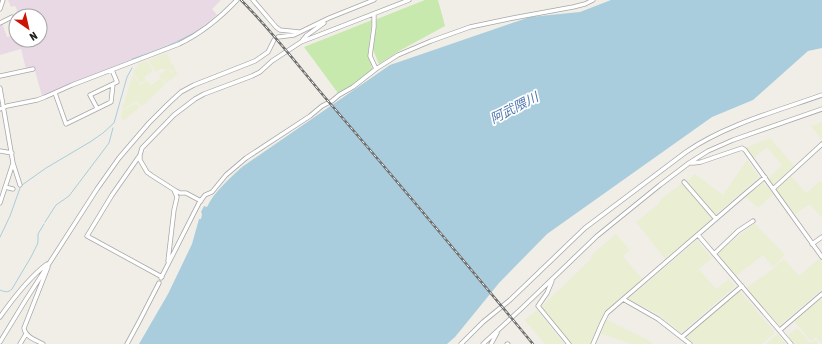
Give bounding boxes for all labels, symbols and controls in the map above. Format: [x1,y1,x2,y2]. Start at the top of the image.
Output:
north arrow [8,8,48,48]
text: N [28,29,40,43]
water label: 阿武隈川 [487,89,542,126]

